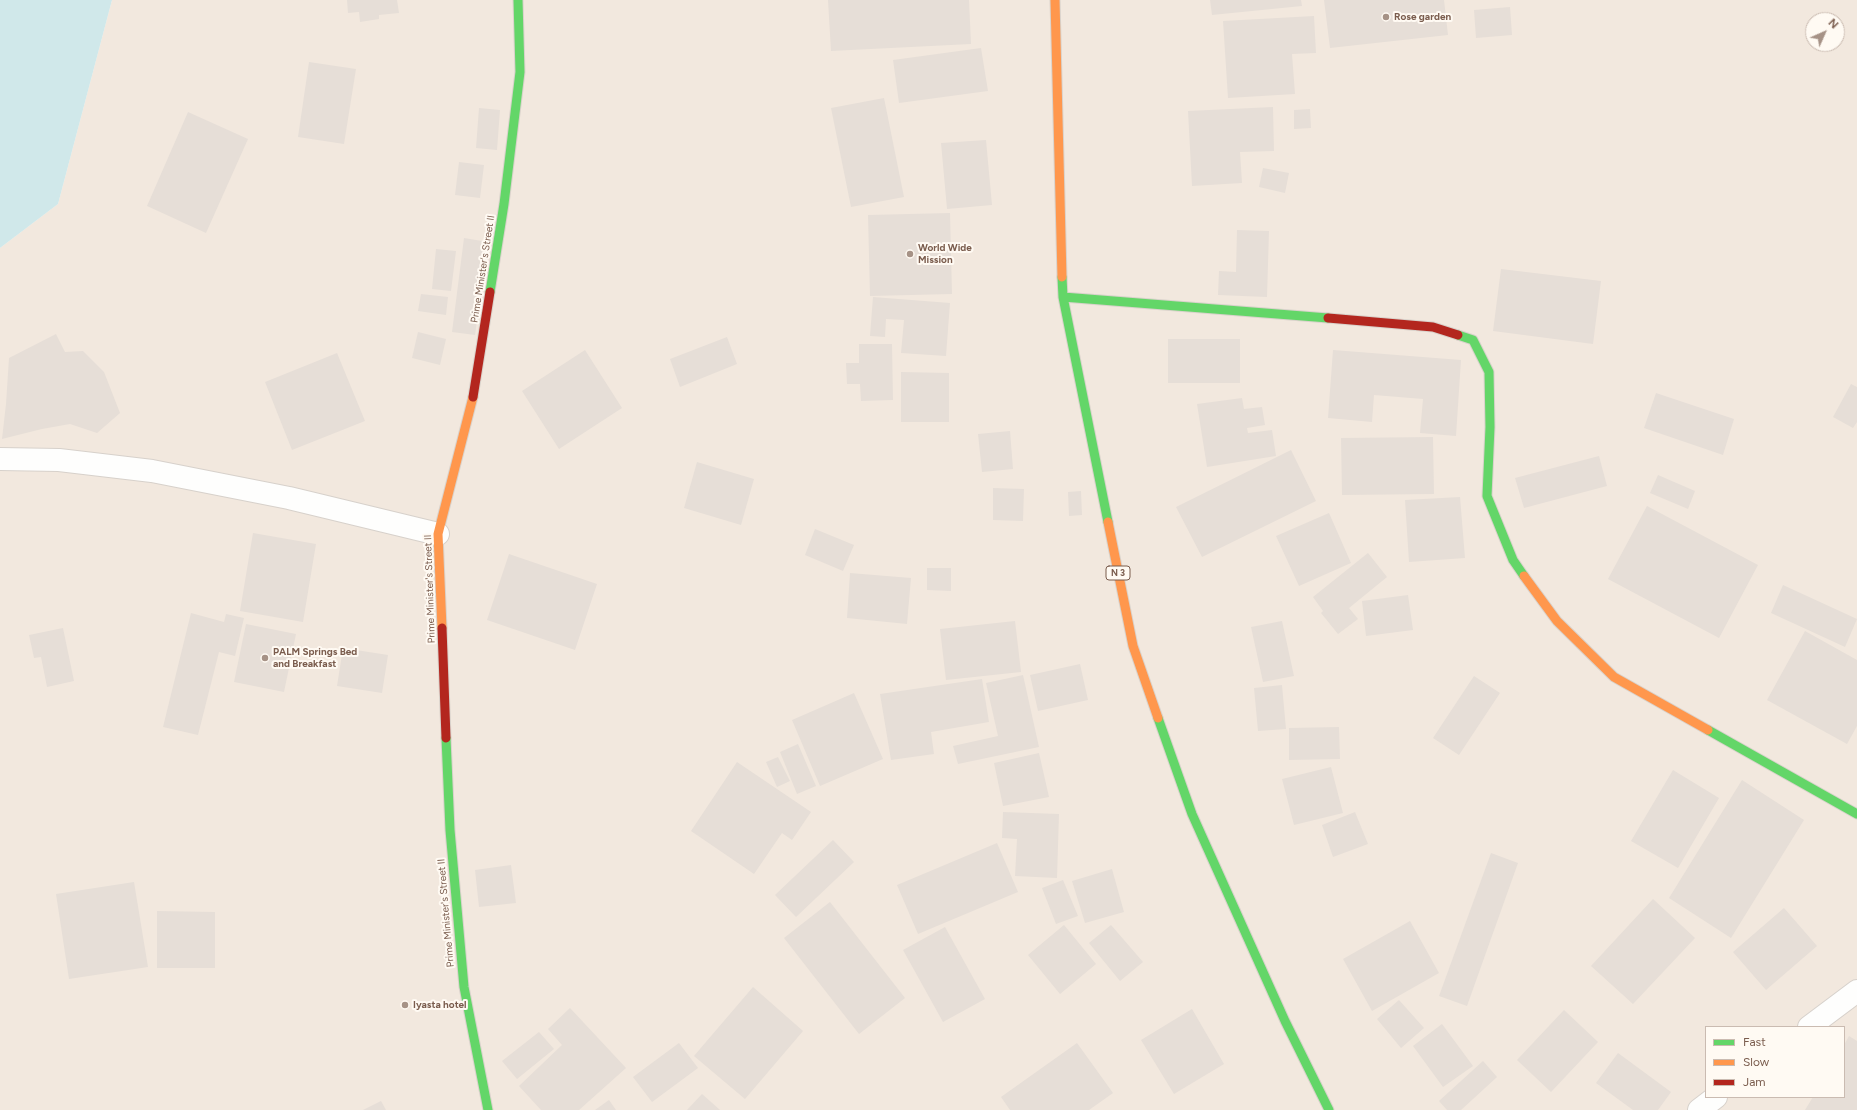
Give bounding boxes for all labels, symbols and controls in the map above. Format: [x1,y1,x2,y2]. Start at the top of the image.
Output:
place label: Rose garden [1394,11,1451,23]
marker: Rose garden [1381,12,1391,22]
north arrow [1805,12,1845,52]
text: N [1826,16,1841,31]
street label: Prime Minister's Street II [469,214,497,324]
place label: World Wide Mission [918,242,972,266]
marker: World Wide Mission [905,249,915,259]
street label: Prime Minister's Street II [422,534,438,644]
road number: N 3 [1106,566,1130,580]
place label: PALM Springs Bed and Breakfast [273,646,357,670]
marker: PALM Springs Bed and Breakfast [260,653,270,663]
street label: Prime Minister's Street II [435,858,457,968]
place label: Iyasta hotel [413,999,467,1011]
marker: Iyasta hotel [400,1000,410,1010]
legend [1705,1026,1845,1098]
text: Fast [1743,1035,1766,1049]
text: Slow [1743,1055,1769,1069]
text: Jam [1743,1075,1766,1089]

